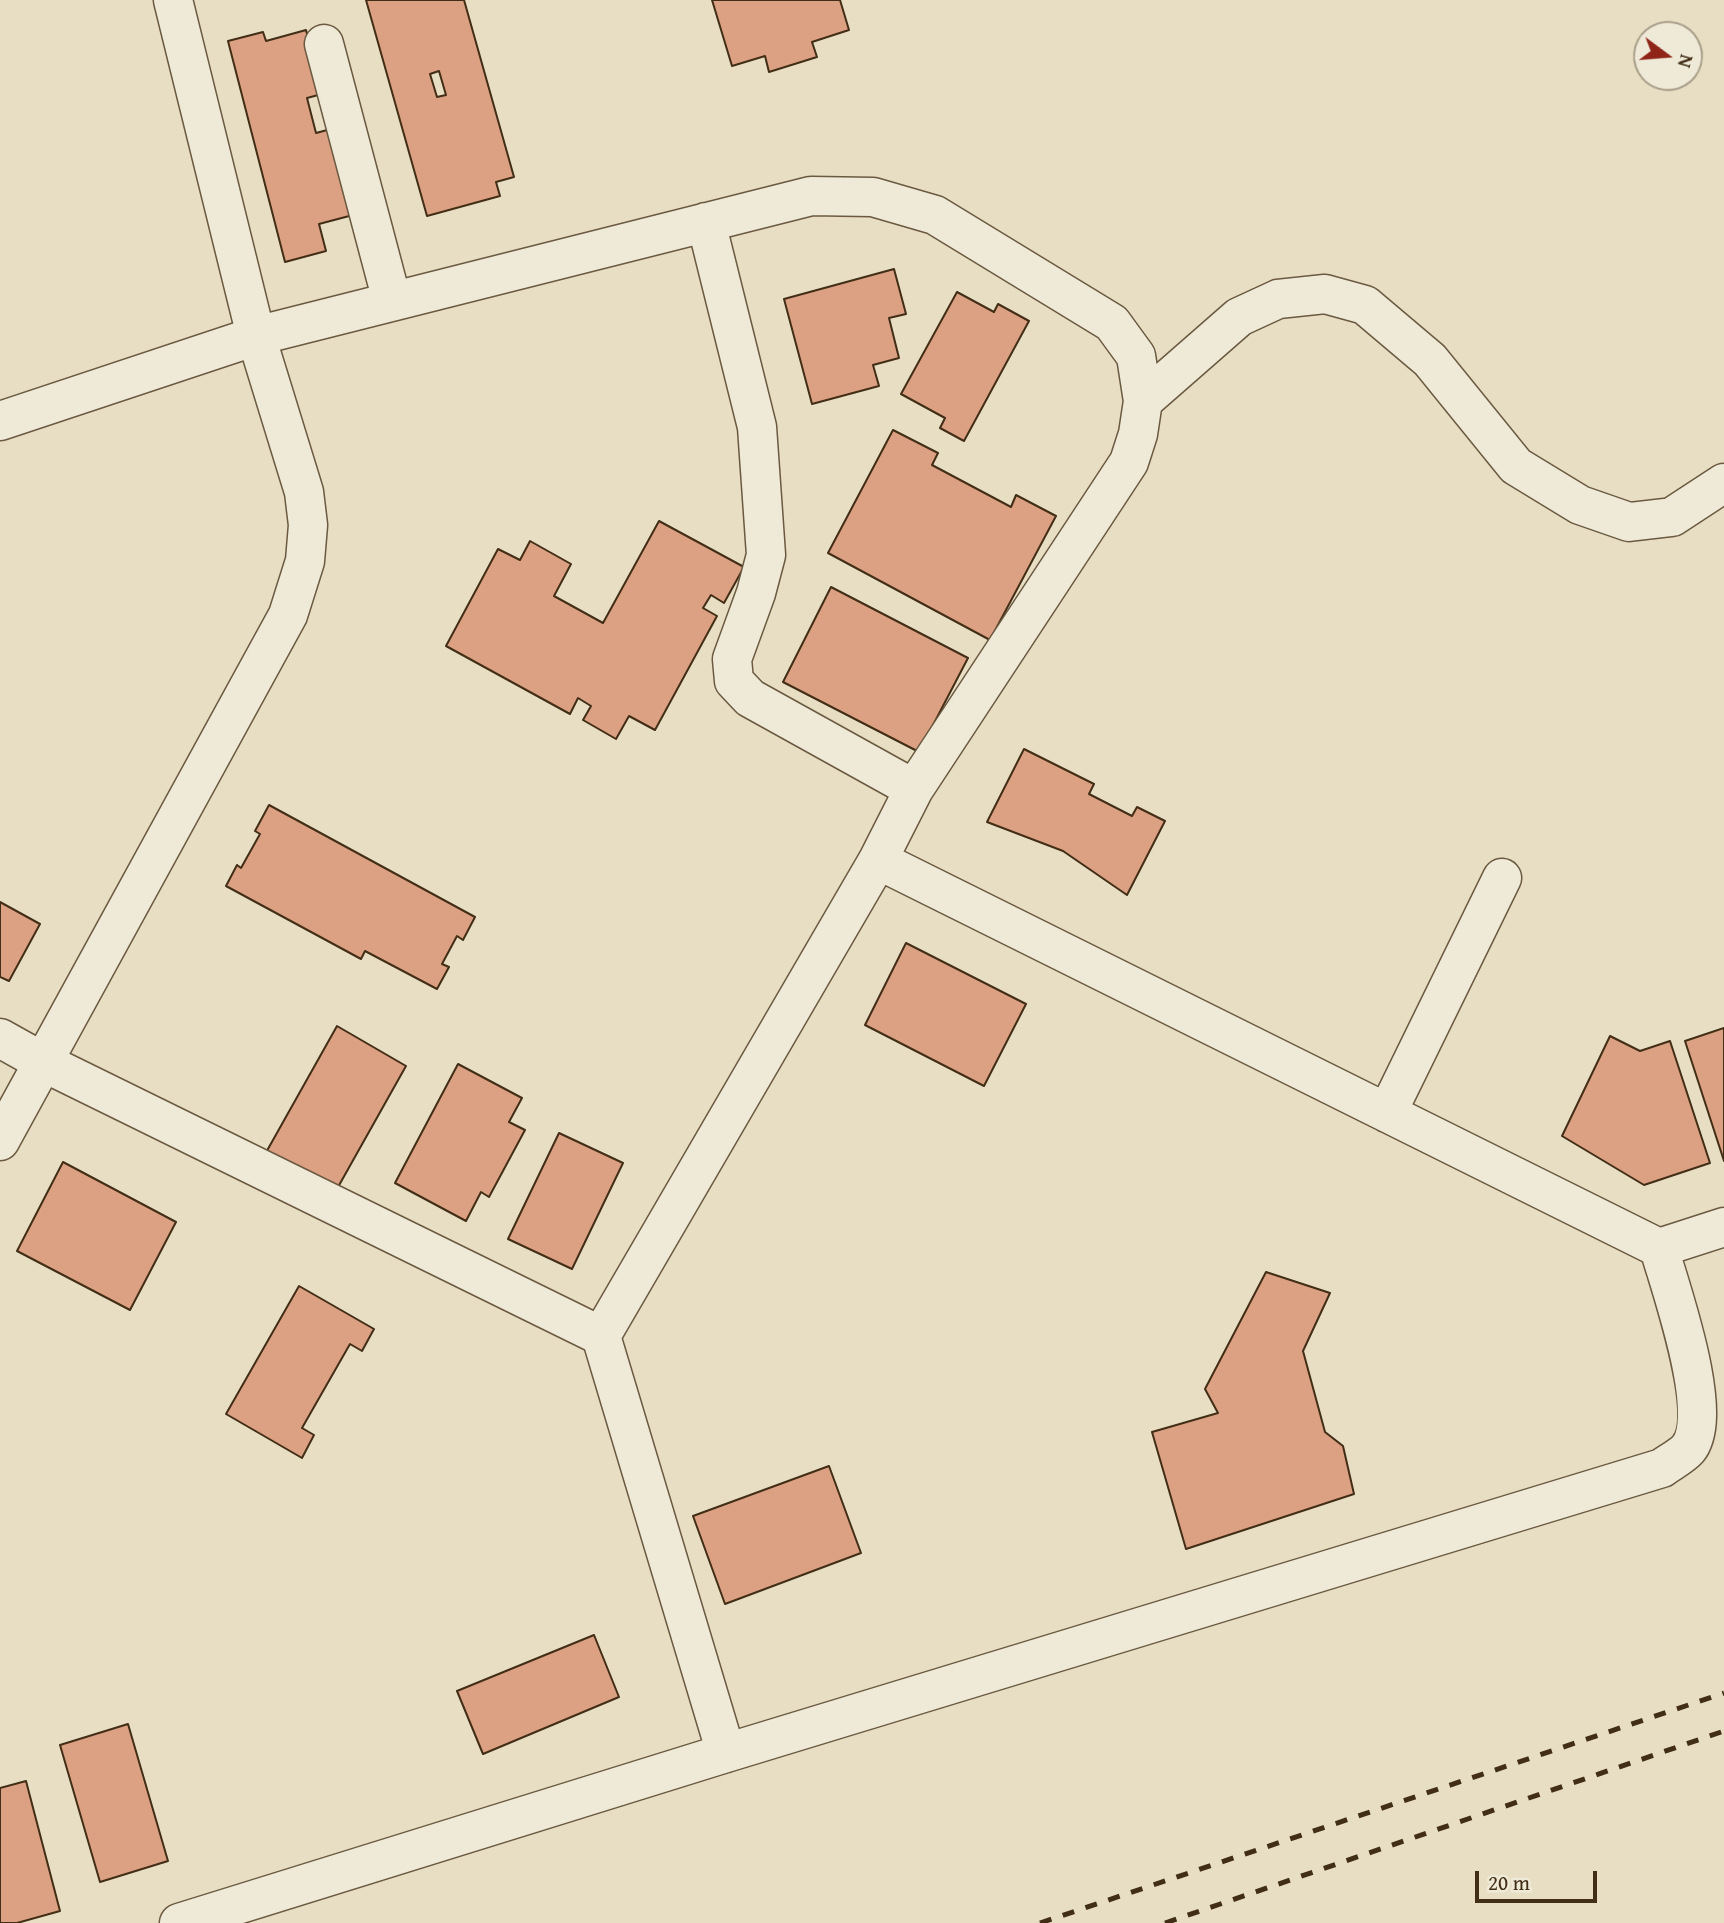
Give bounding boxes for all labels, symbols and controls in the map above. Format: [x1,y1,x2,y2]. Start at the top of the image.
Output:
north arrow [1633,21,1703,91]
text: N [1671,51,1701,71]
scale bar [1479,1856,1602,1900]
text: 20 m [1488,1867,1530,1898]

